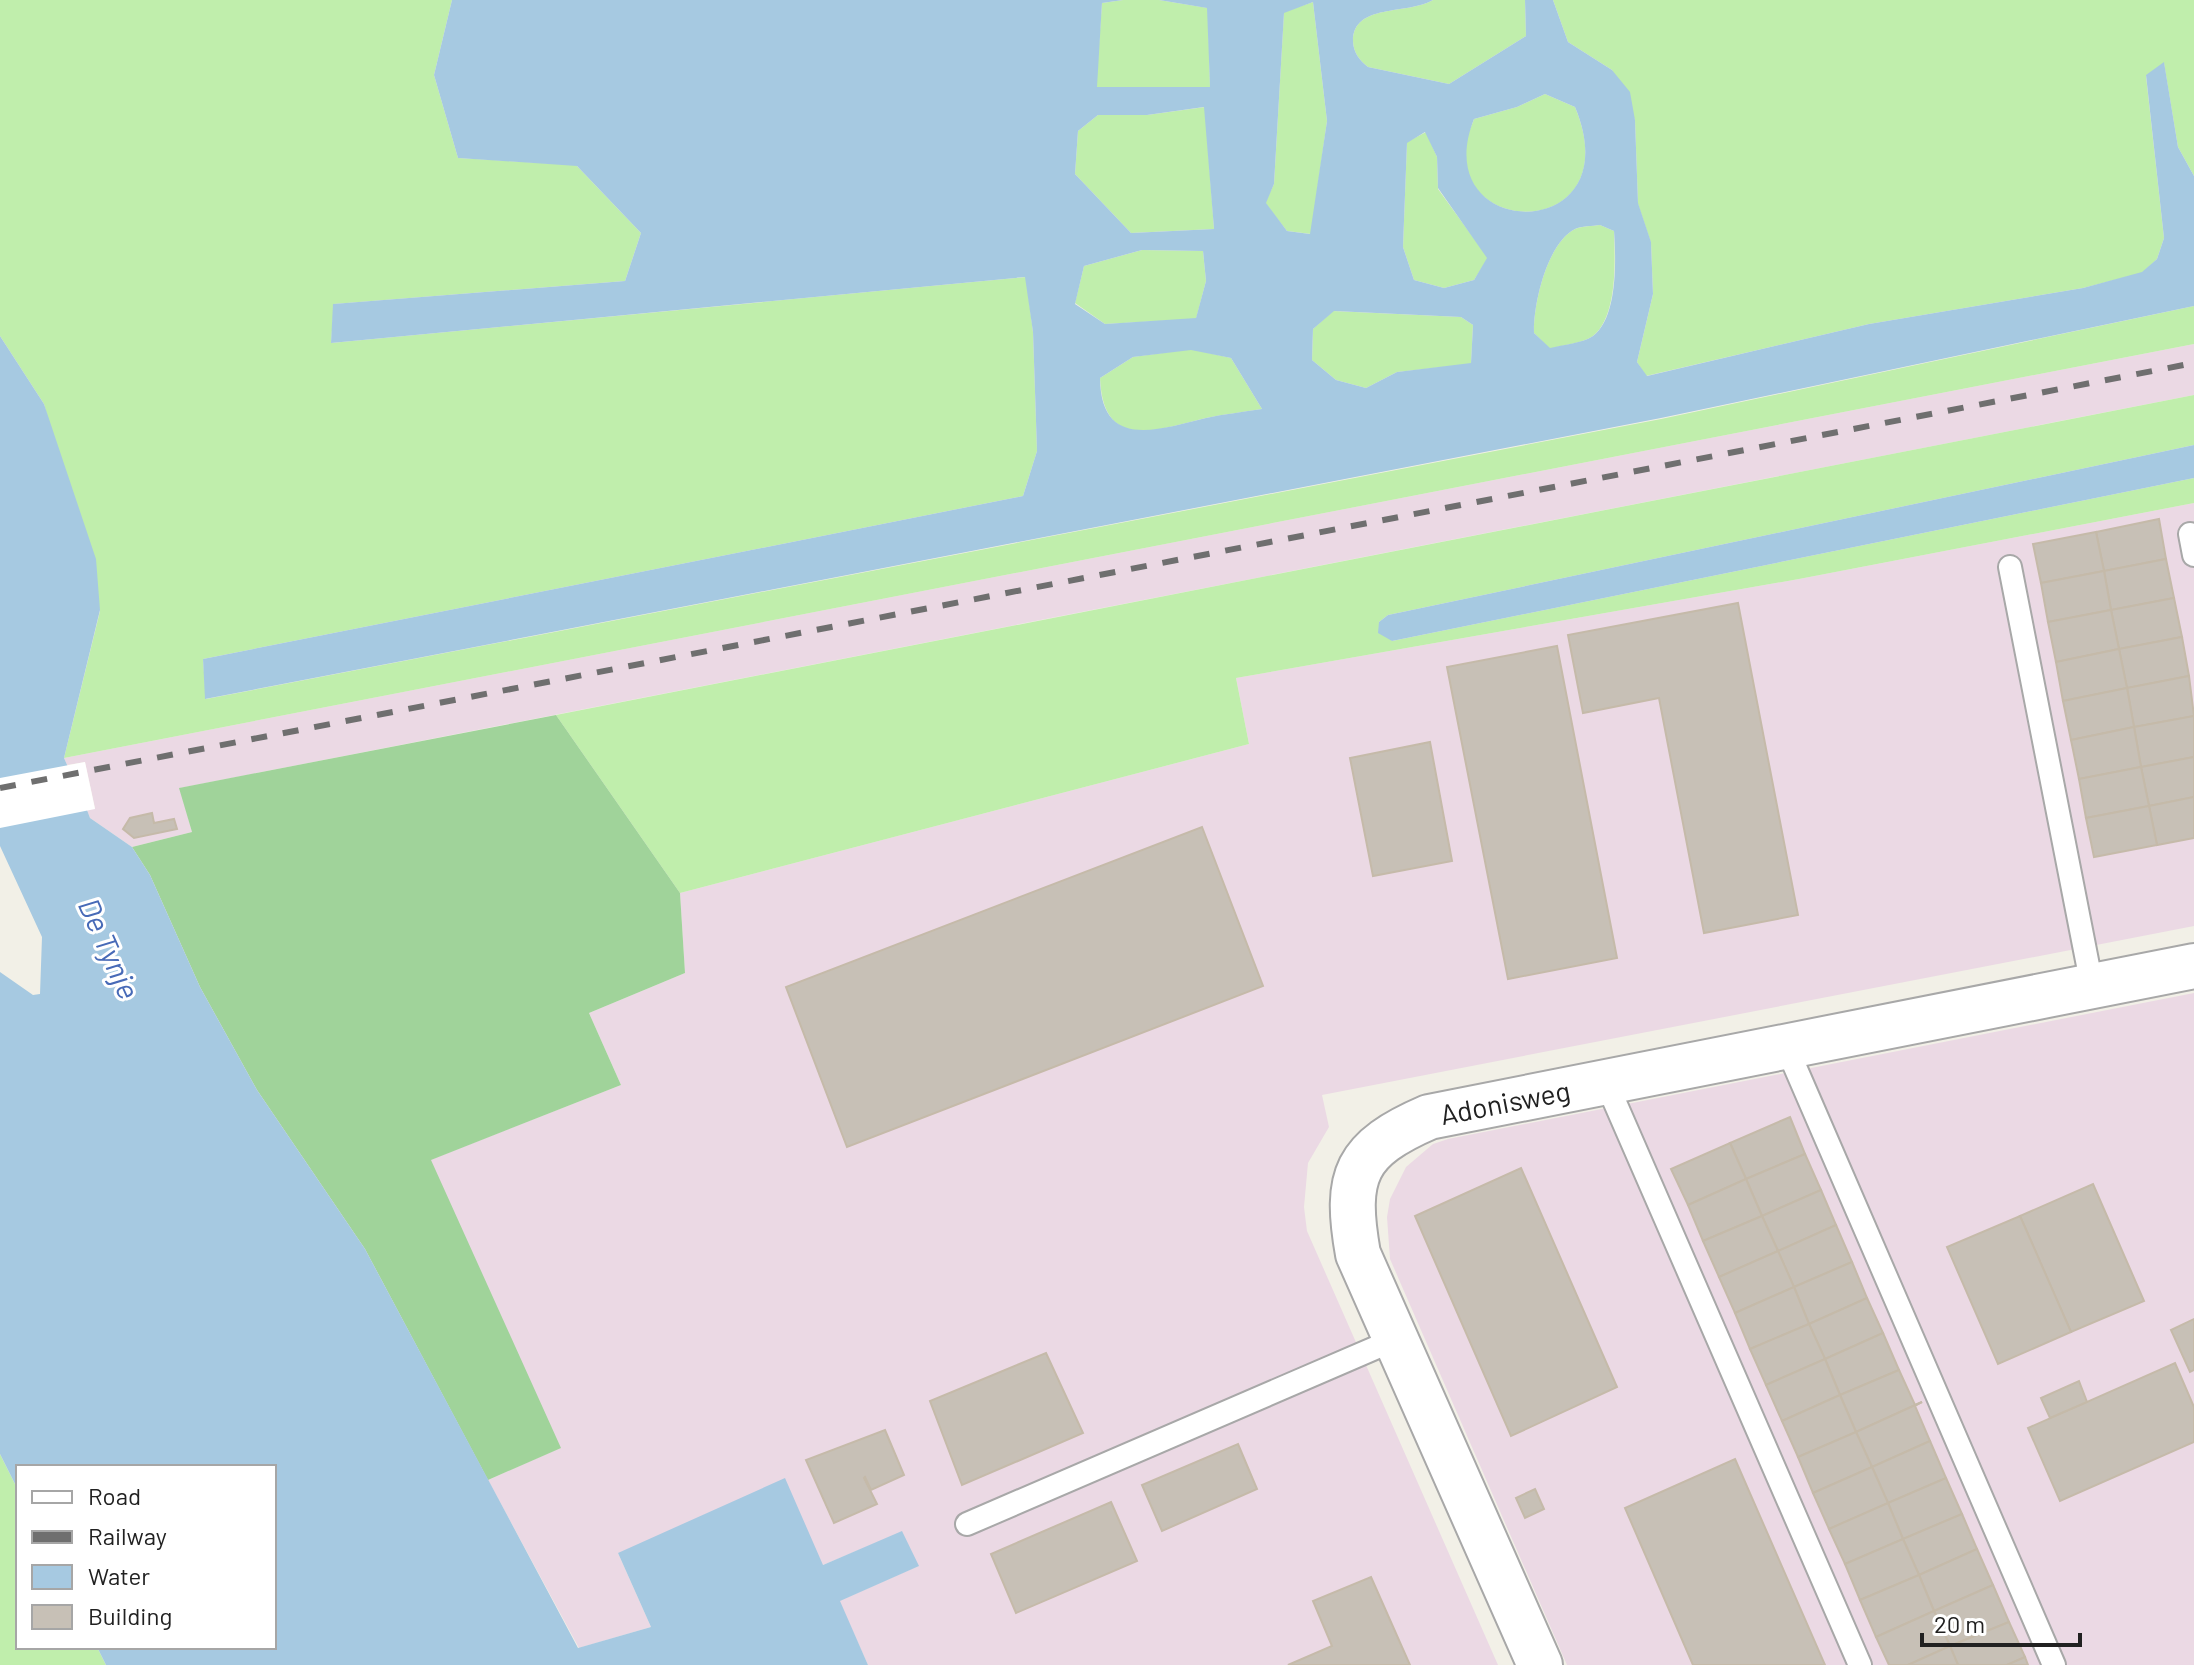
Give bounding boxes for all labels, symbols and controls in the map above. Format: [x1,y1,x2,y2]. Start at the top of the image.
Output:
water label: De Tynje [72,892,148,1004]
street label: Adonisweg [1437,1073,1573,1131]
legend [16,1465,276,1649]
text: Road [88,1481,141,1510]
text: Railway [88,1521,167,1550]
text: Water [88,1561,150,1590]
scale bar [1922,1597,2080,1647]
text: Building [88,1601,172,1630]
text: 20 m [1934,1609,1985,1638]

